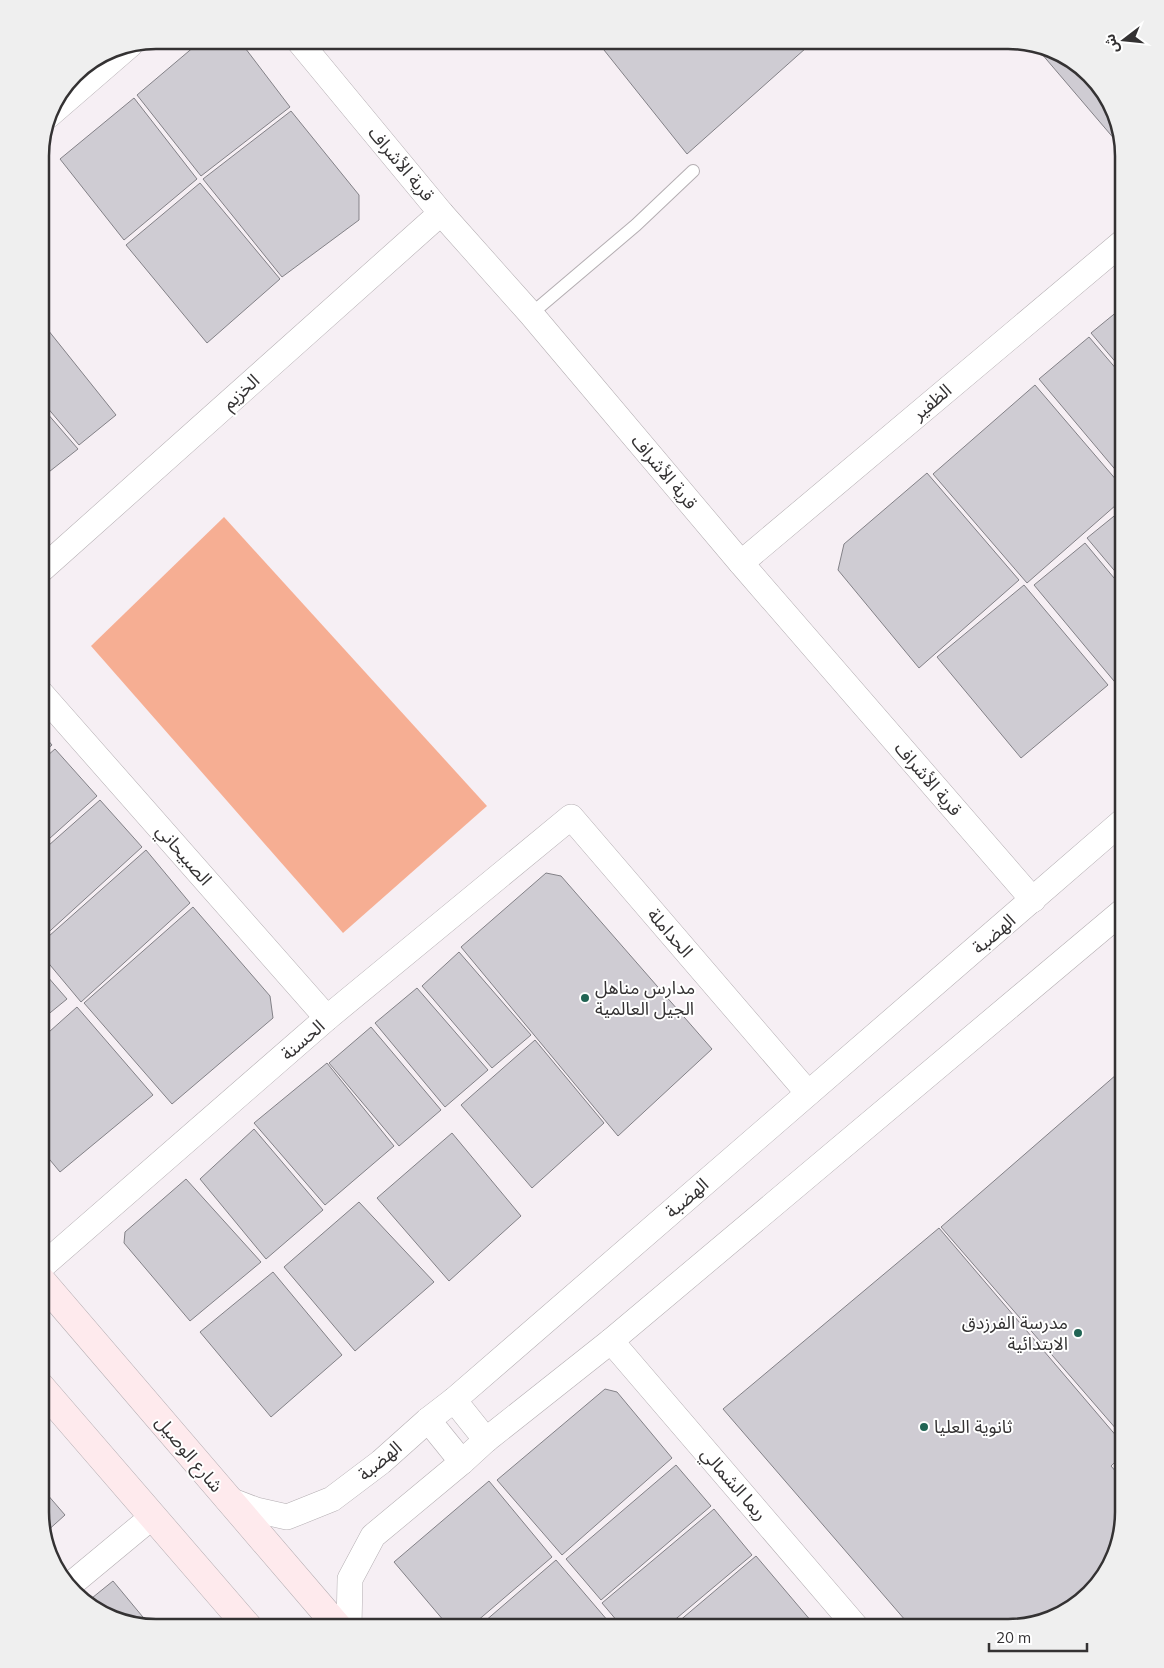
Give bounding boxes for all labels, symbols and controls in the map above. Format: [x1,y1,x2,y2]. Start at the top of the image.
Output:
north arrow [1099,15,1149,65]
text: ش [1100,32,1123,55]
street label: قرية الأشراف [363,121,439,206]
street label: الخزيم [217,369,266,416]
street label: الظفير [906,379,956,425]
street label: قرية الأشراف [626,429,702,514]
street label: قرية الأشراف [890,737,967,821]
street label: الصبيحاني [150,819,217,891]
street label: الحداملة [643,903,698,962]
street label: الهضبة [967,909,1020,959]
place label: مدارس مناهل الجيل العالمية [595,976,695,1020]
marker: مدارس مناهل الجيل العالمية [579,992,591,1004]
street label: الحسنة [276,1014,329,1065]
street label: الهضبة [660,1173,713,1223]
place label: مدرسة الفرزدق الابتدائية [962,1311,1068,1355]
marker: مدرسة الفرزدق الابتدائية [1072,1327,1084,1339]
street label: شارع الوصيل [148,1411,228,1499]
place label: ثانوية العليا [934,1415,1012,1438]
marker: ثانوية العليا [918,1421,930,1433]
street label: الهضبة [353,1436,406,1486]
street label: ريما الشمالي [695,1442,772,1526]
scale bar [989,1620,1086,1652]
text: 20 m [996,1628,1031,1647]

